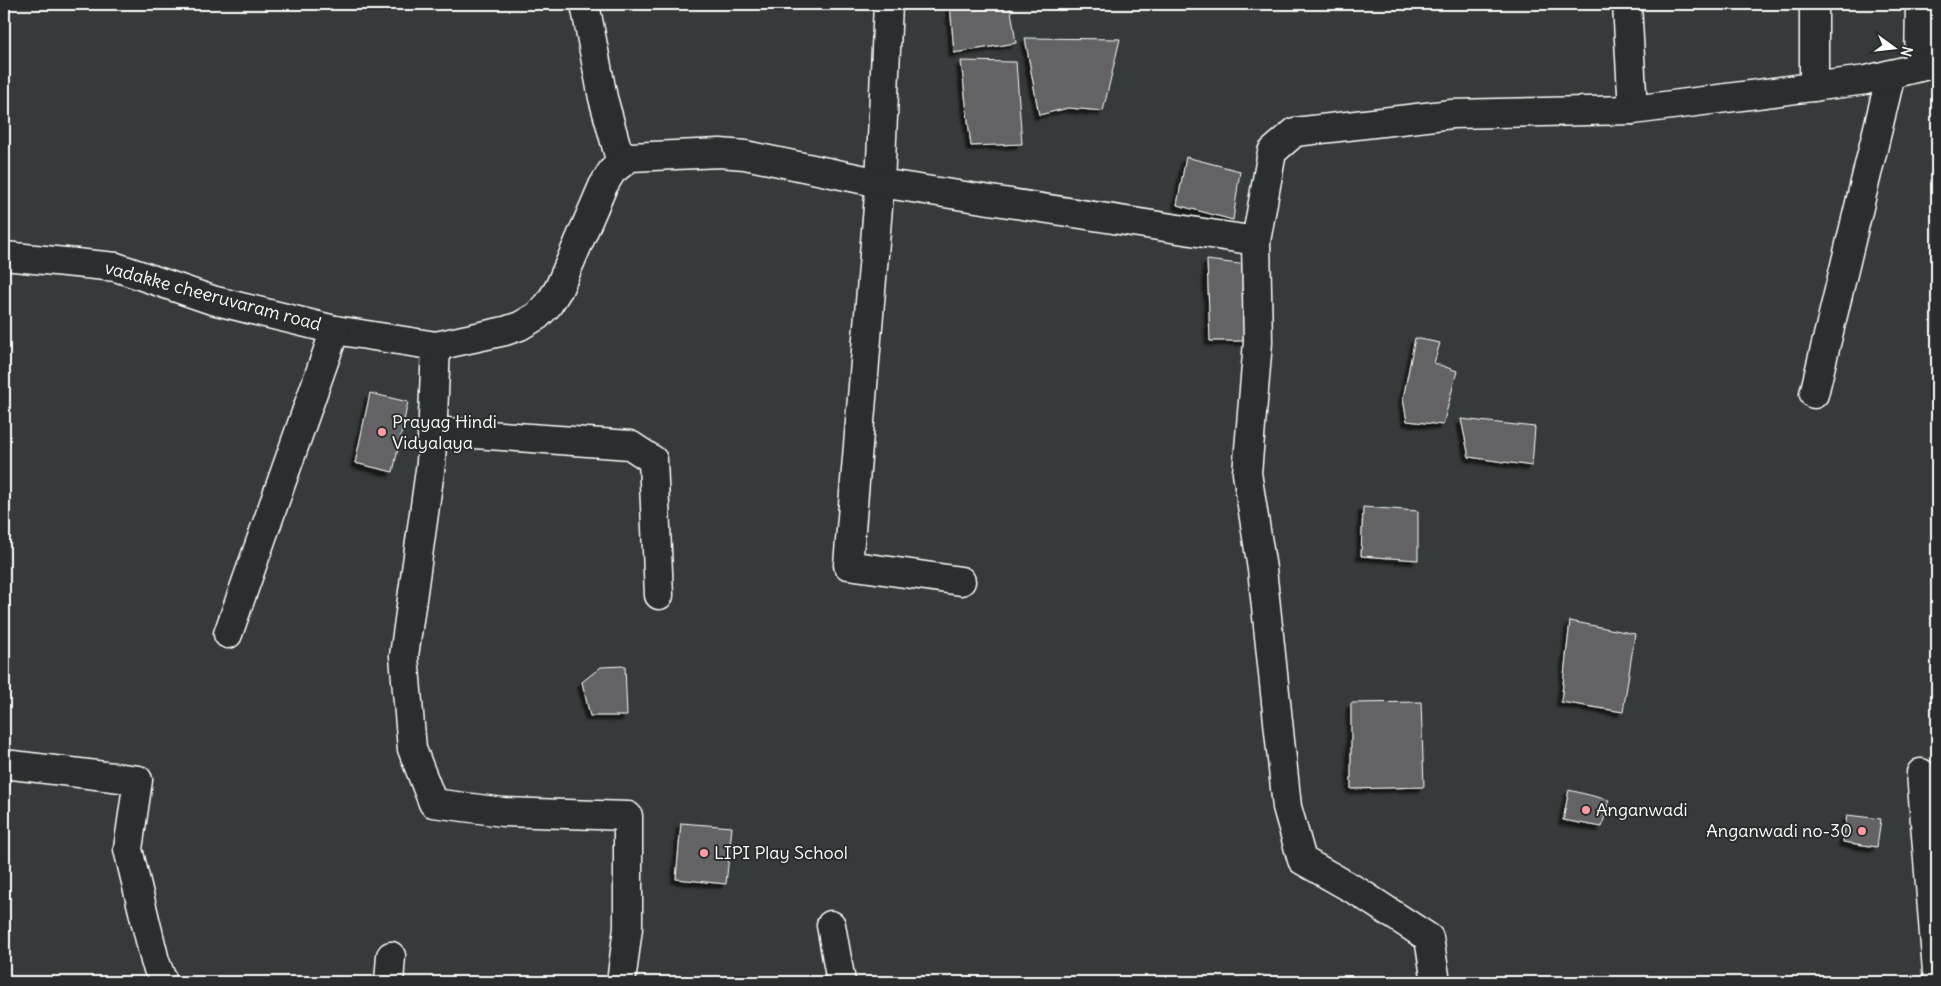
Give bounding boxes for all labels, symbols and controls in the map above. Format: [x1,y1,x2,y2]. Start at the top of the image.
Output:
north arrow [1868,22,1918,72]
text: N [1897,44,1917,58]
street label: vadakke cheeruvaram road [102,256,324,336]
place label: Prayag Hindi Vidyalaya [392,410,497,454]
marker: Prayag Hindi Vidyalaya [376,426,388,438]
place label: Anganwadi [1596,798,1688,821]
marker: Anganwadi [1580,804,1592,816]
place label: Anganwadi no-30 [1706,819,1852,842]
marker: Anganwadi no-30 [1856,825,1868,837]
place label: LIPI Play School [714,841,848,864]
marker: LIPI Play School [698,847,710,859]

